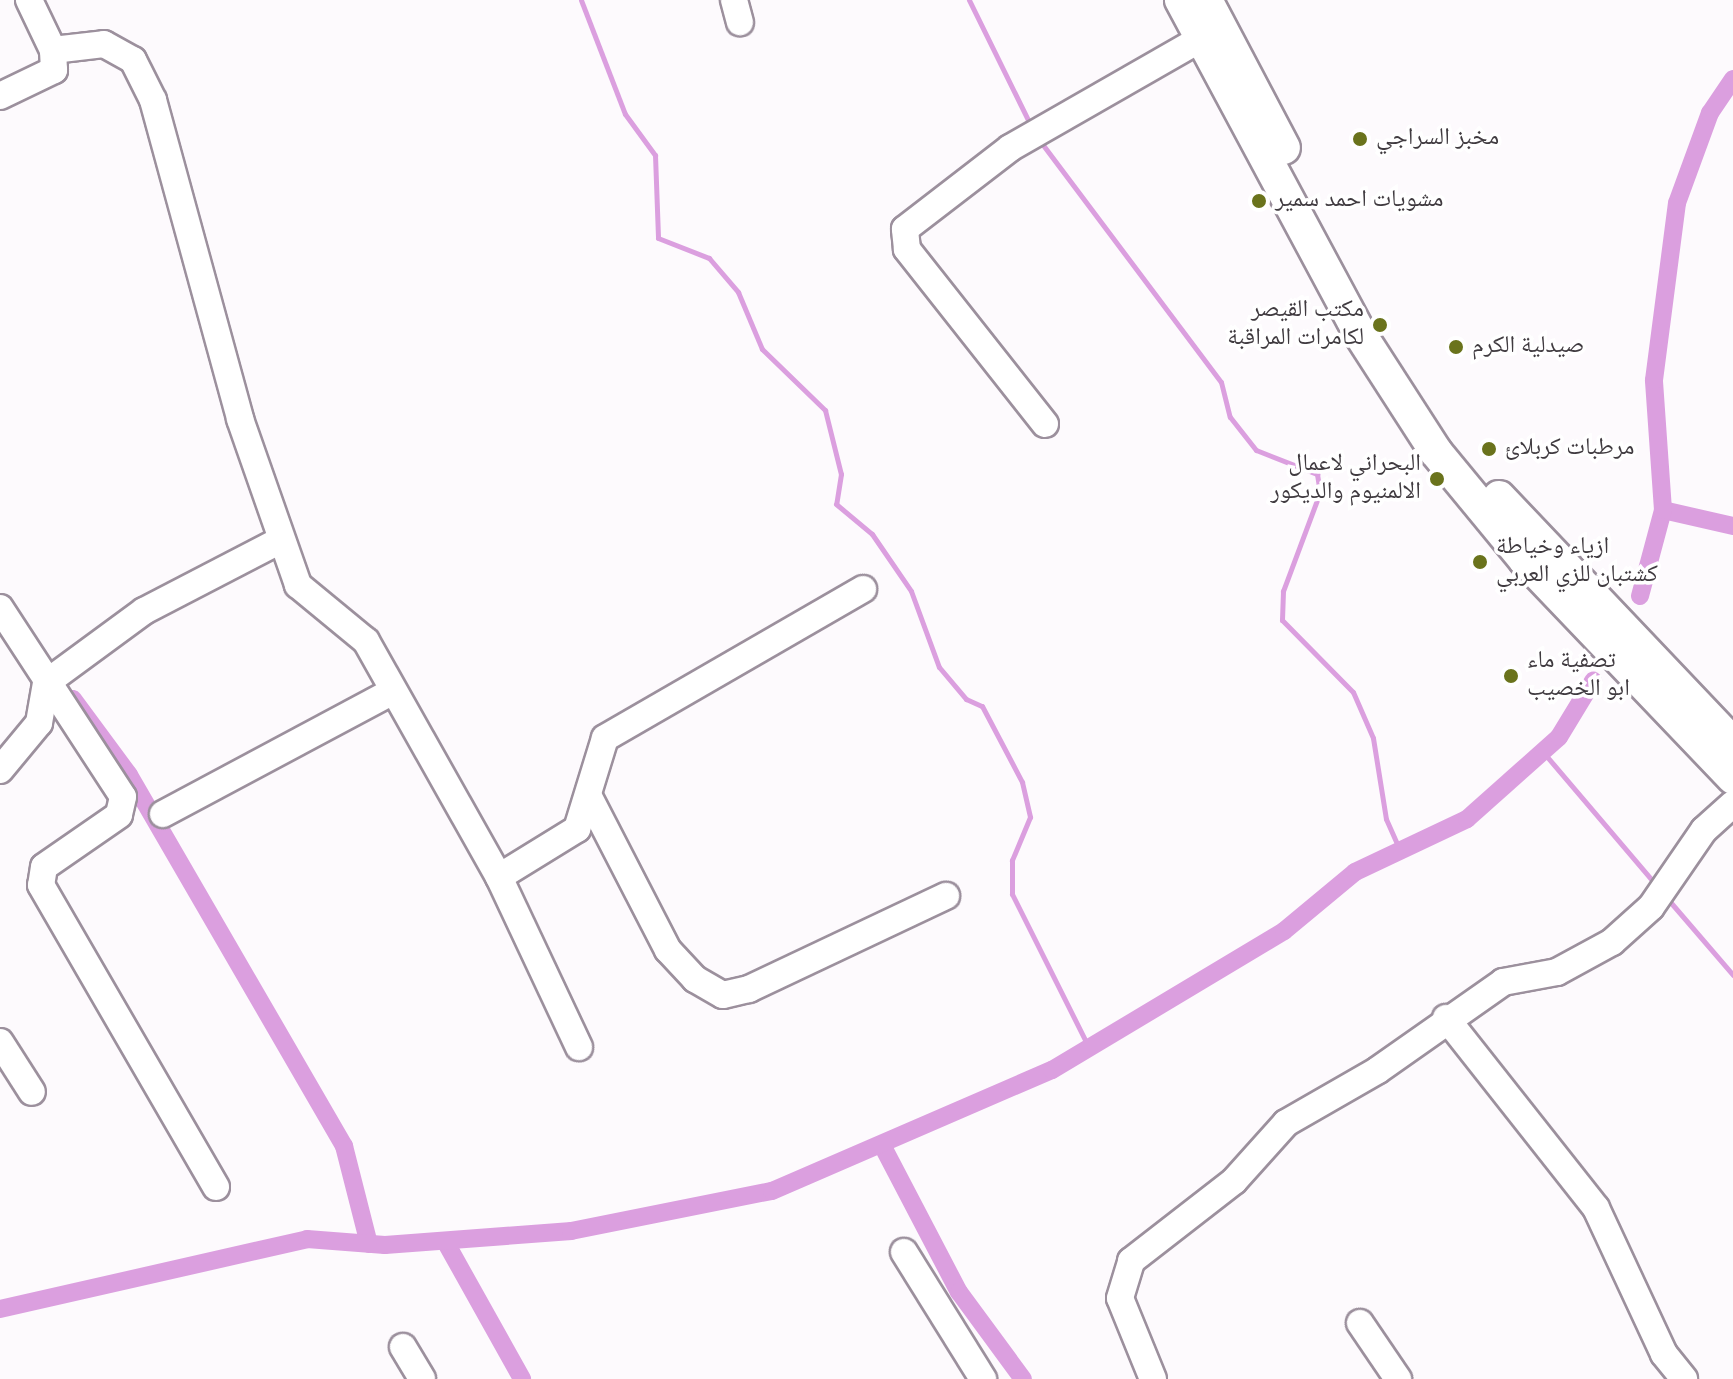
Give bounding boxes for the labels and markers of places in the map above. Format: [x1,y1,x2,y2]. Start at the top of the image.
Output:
place label: مخبز السراجي [1376,125,1499,153]
marker: مخبز السراجي [1351,130,1369,148]
place label: مشويات احمد سمير [1275,187,1444,215]
marker: مشويات احمد سمير [1250,192,1268,210]
place label: مكتب القيصر لكامرات المراقبة [1227,297,1364,353]
marker: مكتب القيصر لكامرات المراقبة [1371,316,1389,334]
place label: صيدلية الكرم [1472,333,1584,361]
marker: صيدلية الكرم [1447,338,1465,356]
place label: مرطبات كربلائ [1505,435,1634,463]
marker: مرطبات كربلائ [1480,440,1498,458]
place label: البحراني لاعمال الالمنيوم والديكور [1270,451,1421,507]
marker: البحراني لاعمال الالمنيوم والديكور [1428,470,1446,488]
place label: ازياء وخياطة كشتبان للزي العربي [1496,534,1658,590]
marker: ازياء وخياطة كشتبان للزي العربي [1471,553,1489,571]
place label: تصفية ماء ابو الخصيب [1527,648,1630,704]
marker: تصفية ماء ابو الخصيب [1502,667,1520,685]

